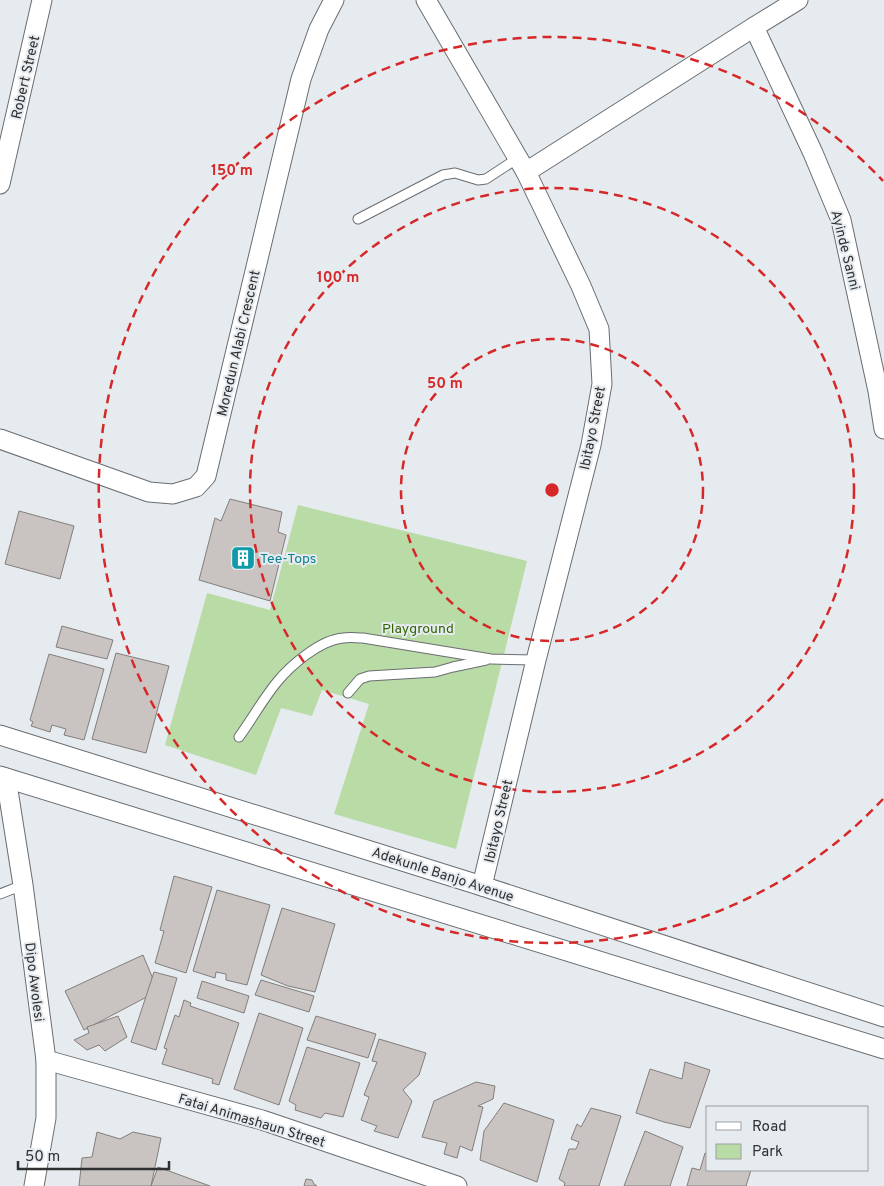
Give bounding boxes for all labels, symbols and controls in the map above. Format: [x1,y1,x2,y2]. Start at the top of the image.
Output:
street label: Robert Street [9,34,44,121]
text: 150 m [211,162,253,181]
street label: Ayinde Sanni [826,209,863,292]
street label: Moredun Alabi Crescent [214,269,265,418]
text: 100 m [317,269,359,288]
text: 50 m [427,375,463,394]
street label: Ibitayo Street [577,385,610,472]
centre of rings [543,481,561,499]
building icon: Tee-Tops [230,545,256,571]
place label: Tee-Tops [260,551,316,568]
park label: Playground [382,621,454,638]
street label: Ibitayo Street [482,778,517,865]
street label: Adekunle Banjo Avenue [369,844,516,906]
street label: Dipo Awolesi [20,942,47,1023]
street label: Fatai Animashaun Street [176,1091,327,1152]
legend [706,1106,869,1171]
text: Road [752,1118,787,1137]
scale bar [18,1138,169,1170]
text: Park [752,1143,783,1162]
text: 50 m [25,1148,60,1167]

